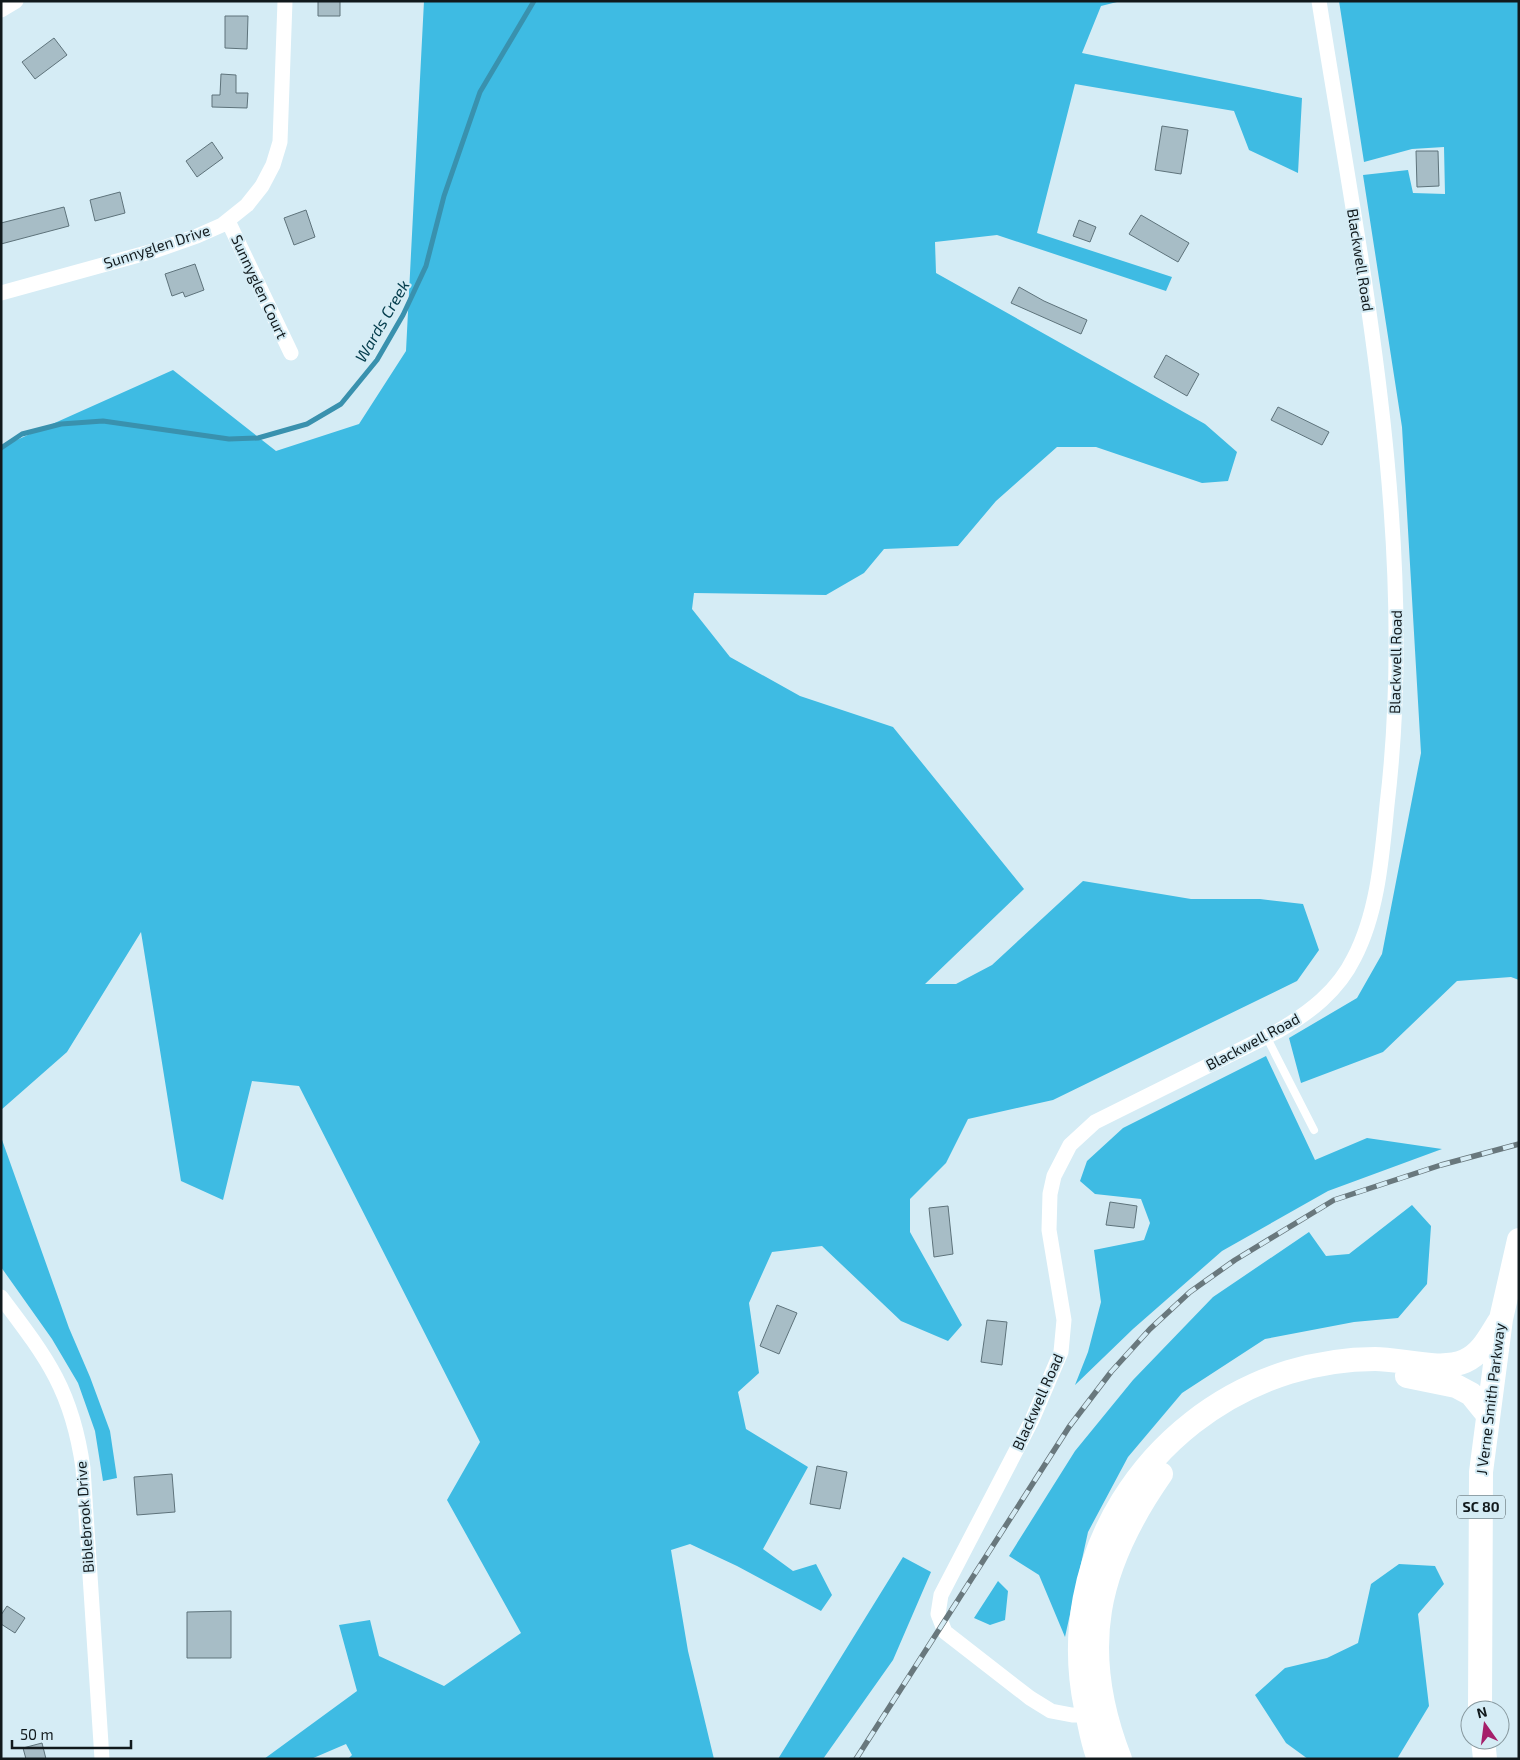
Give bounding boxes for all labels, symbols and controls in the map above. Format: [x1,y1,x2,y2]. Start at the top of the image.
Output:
street label: Blackwell Road [1344,207,1378,312]
street label: Sunnyglen Drive [101,220,212,272]
street label: Sunnyglen Court [228,232,292,342]
water label: Wards Creek [350,276,413,365]
street label: Blackwell Road [1385,610,1405,714]
street label: Blackwell Road [1202,1009,1303,1073]
street label: J Verne Smith Parkway [1472,1322,1508,1476]
street label: Blackwell Road [1008,1351,1066,1453]
street label: Biblebrook Drive [71,1461,97,1574]
road number: SC 80 [1457,1495,1505,1518]
north arrow [1460,1700,1510,1750]
text: N [1475,1702,1489,1721]
scale bar [12,1718,131,1750]
text: 50 m [20,1725,54,1743]

